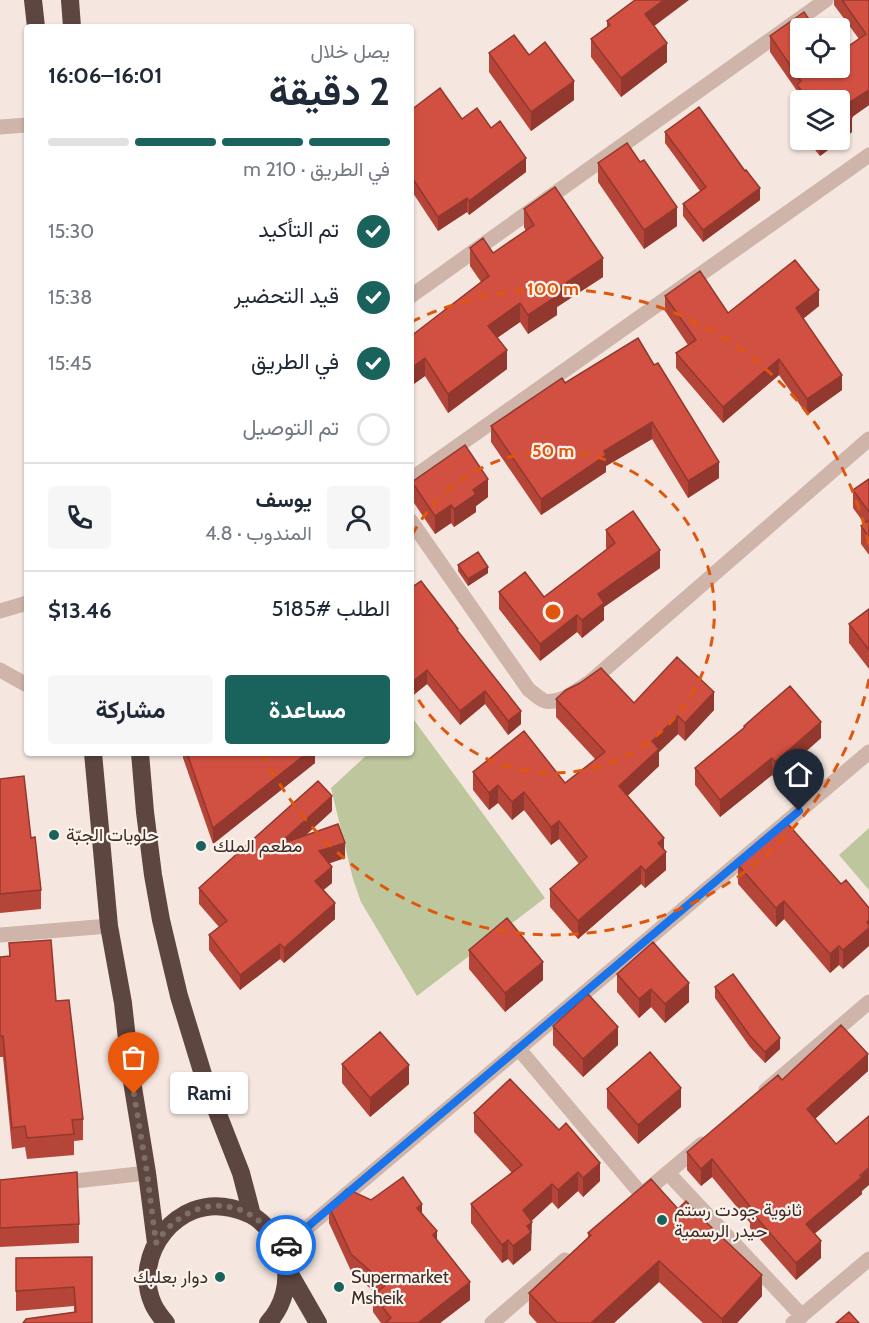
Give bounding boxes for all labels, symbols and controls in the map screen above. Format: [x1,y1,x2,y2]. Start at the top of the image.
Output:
map controls [790,18,850,150]
button: locate [790,18,850,78]
text: يصل خلال [310,39,390,63]
text: 16:01–16:06 [48,62,162,89]
text: 2 دقيقة [269,67,390,115]
button: layers [790,90,850,150]
text: في الطريق · 210 m [243,157,390,181]
icon: check [357,215,390,248]
text: تم التأكيد [258,216,339,243]
text: 15:30 [48,219,94,243]
text: 100 m [527,278,579,300]
icon: check [357,281,390,314]
text: قيد التحضير [234,282,339,309]
text: 15:38 [48,285,92,309]
icon: check [357,347,390,380]
text: في الطريق [251,348,339,375]
text: 15:45 [48,351,92,375]
text: تم التوصيل [242,414,339,441]
text: 50 m [532,440,574,462]
button: phone [48,486,111,549]
text: يوسف [256,486,312,513]
button: person [327,486,390,549]
text: المندوب · 4.8 [205,521,312,545]
text: الطلب #5185 [272,595,390,622]
text: $13.46 [48,597,112,624]
centre of rings [543,602,563,622]
button: مشاركة [48,675,213,744]
button: مساعدة [225,675,390,744]
pin [773,749,824,811]
icon: home [782,758,815,791]
place label: حلويات الجبّة [66,824,159,846]
marker: حلويات الجبّة [47,828,61,842]
place label: مطعم الملك [213,835,302,858]
marker: مطعم الملك [194,839,208,853]
pin [108,1032,159,1094]
icon: bag [117,1041,150,1074]
callout: Rami [170,1073,248,1115]
text: Rami [187,1081,231,1105]
place label: ثانوية جودت رستم حيدر الرسمية [674,1199,802,1242]
marker: ثانوية جودت رستم حيدر الرسمية [655,1213,669,1227]
courier [256,1215,316,1275]
icon: car [270,1229,303,1262]
place label: دوار بعلبك [133,1266,208,1288]
place label: Supermarket Msheik [351,1266,449,1309]
marker: دوار بعلبك [213,1270,227,1284]
marker: Supermarket Msheik [332,1280,346,1294]

